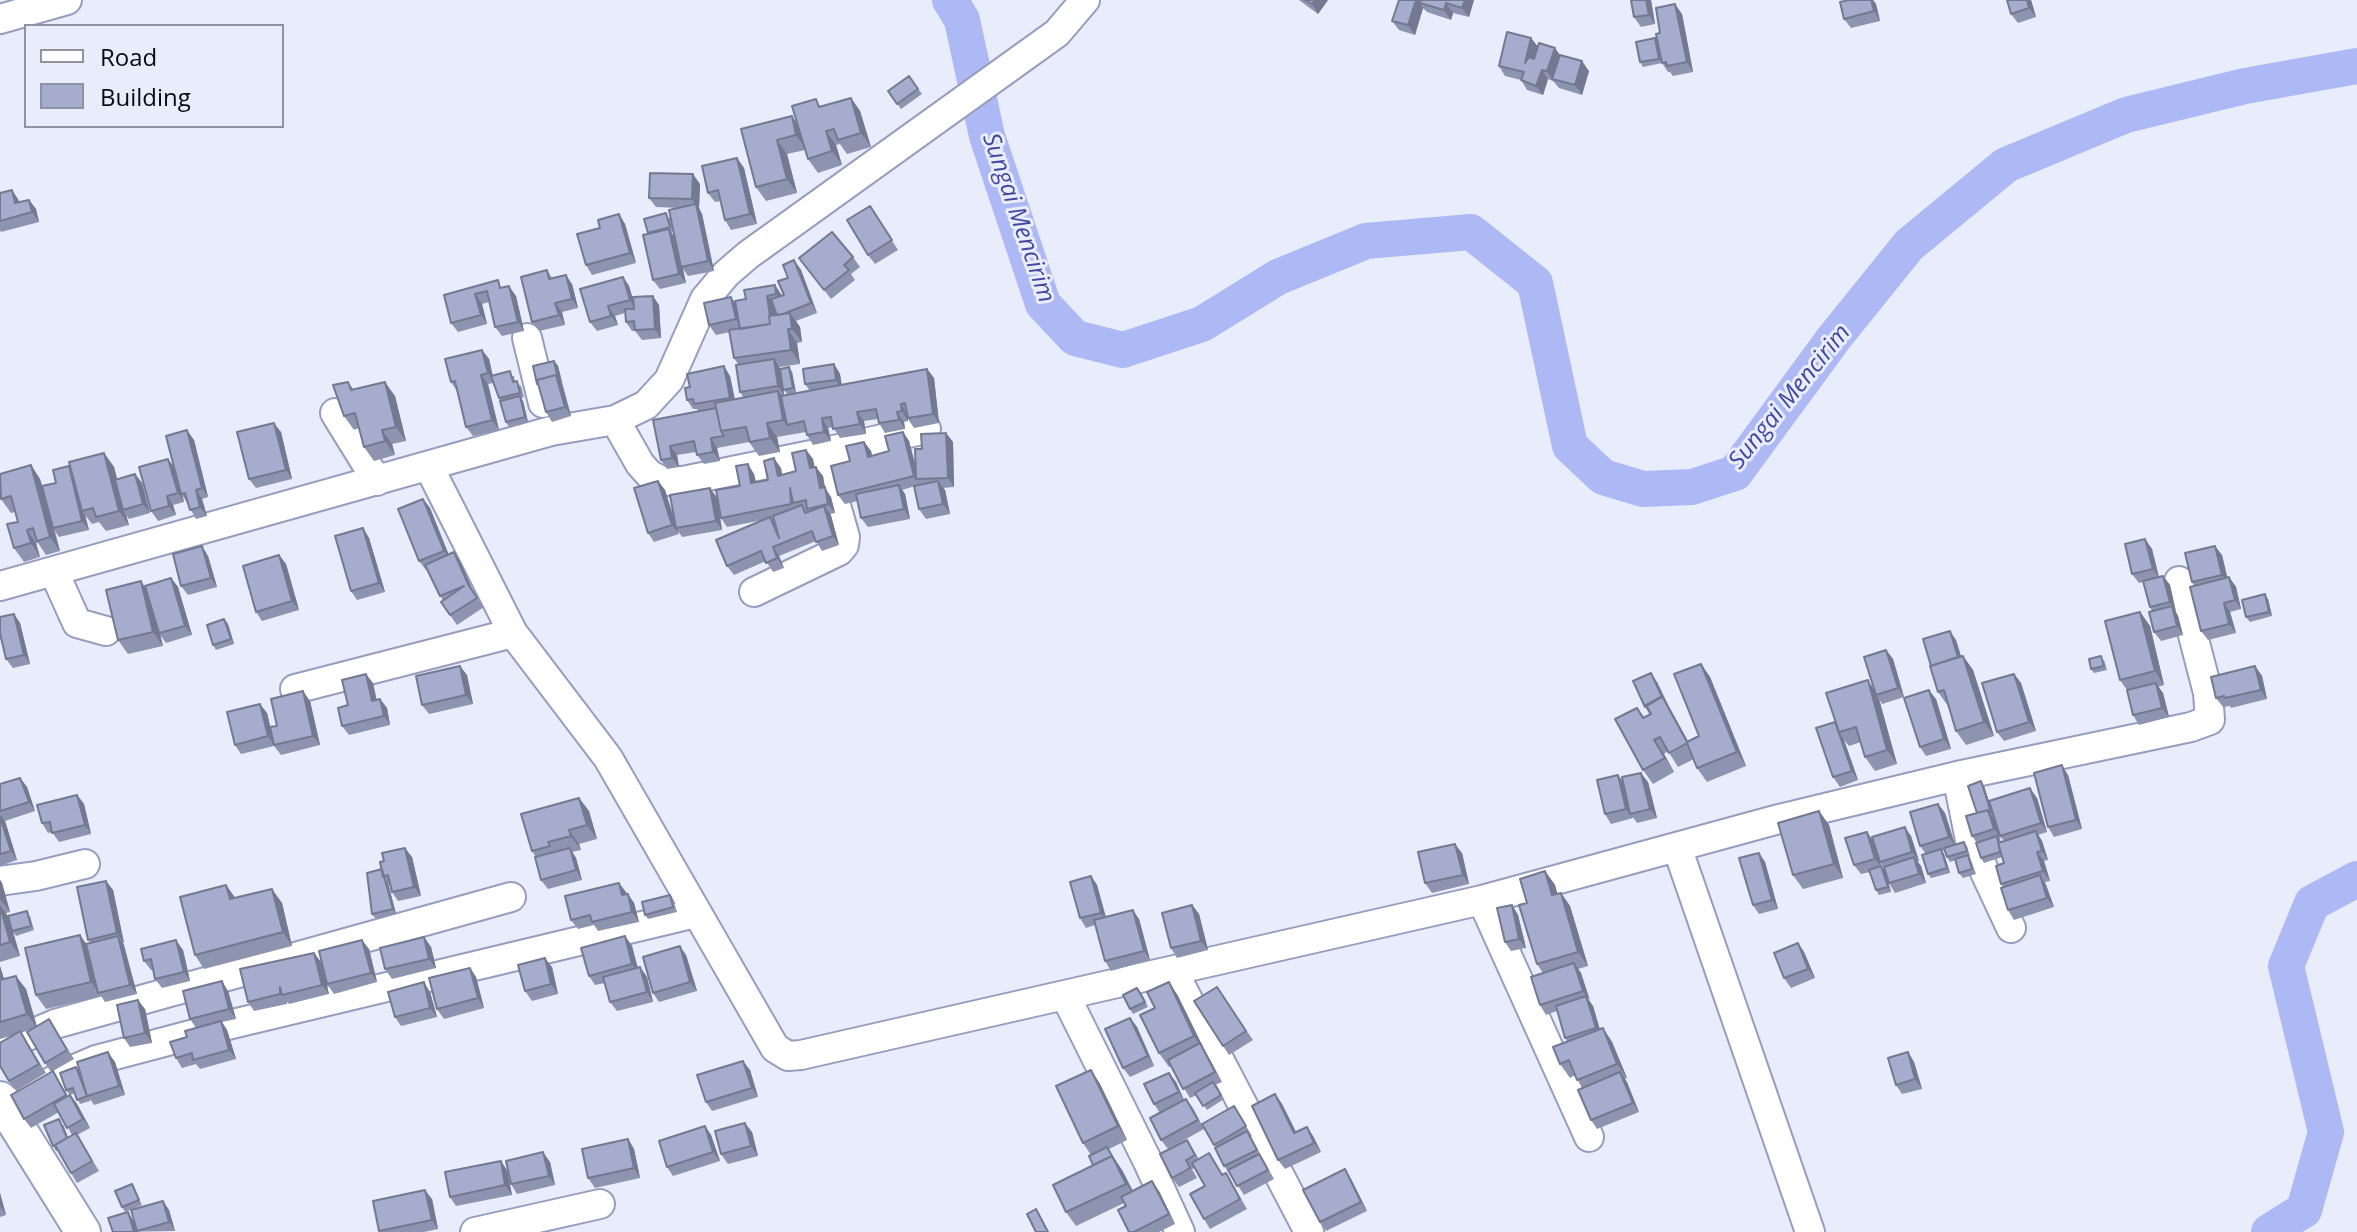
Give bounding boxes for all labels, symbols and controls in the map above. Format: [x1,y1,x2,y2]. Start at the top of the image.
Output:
legend [24,24,284,128]
text: Road [100,40,157,73]
text: Building [100,80,191,113]
water label: Sungai Mencirim [976,129,1060,307]
water label: Sungai Mencirim [1723,319,1857,475]

